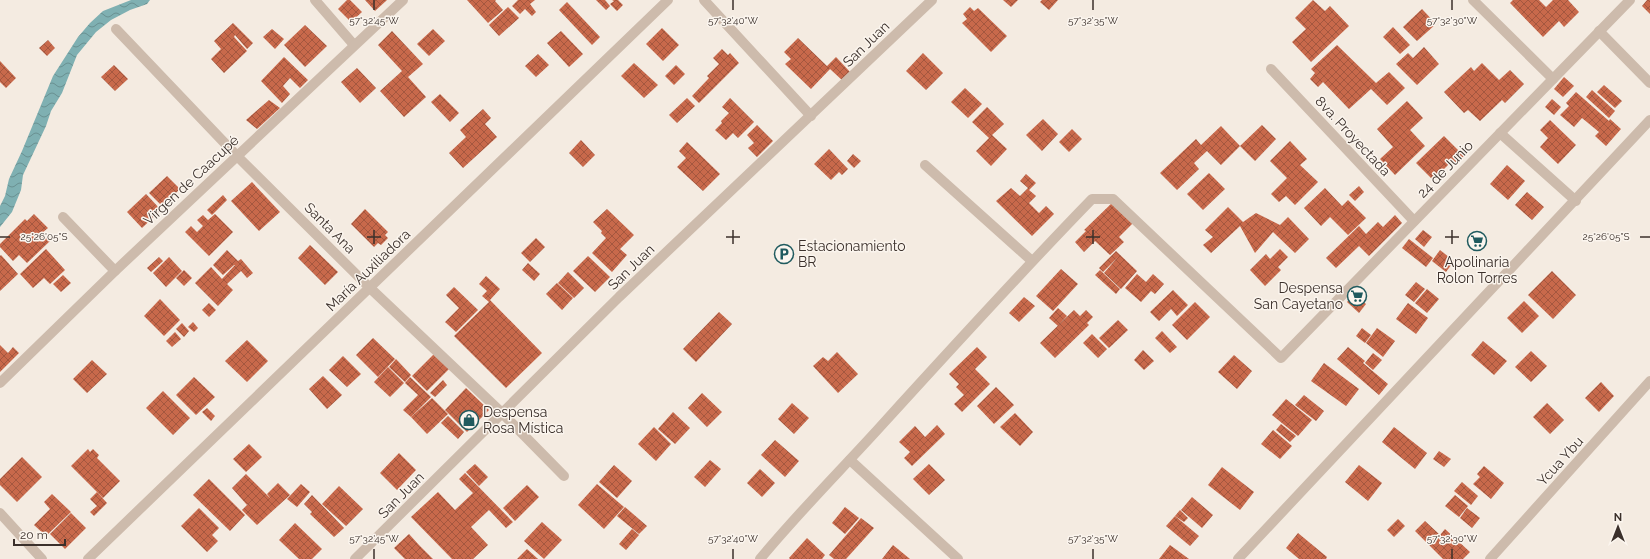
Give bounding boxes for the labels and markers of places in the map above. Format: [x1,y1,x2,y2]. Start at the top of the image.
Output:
supermarket icon: Apolinaria Rolon Torres [1466,230,1488,252]
place label: Estacionamiento BR [798,238,906,270]
parking icon: Estacionamiento BR [773,243,795,265]
place label: Apolinaria Rolon Torres [1437,254,1518,286]
place label: Despensa San Cayetano [1254,280,1343,312]
supermarket icon: Despensa San Cayetano [1346,285,1368,307]
place label: Despensa Rosa Mística [483,404,563,436]
shop icon: Despensa Rosa Mística [458,409,480,431]

